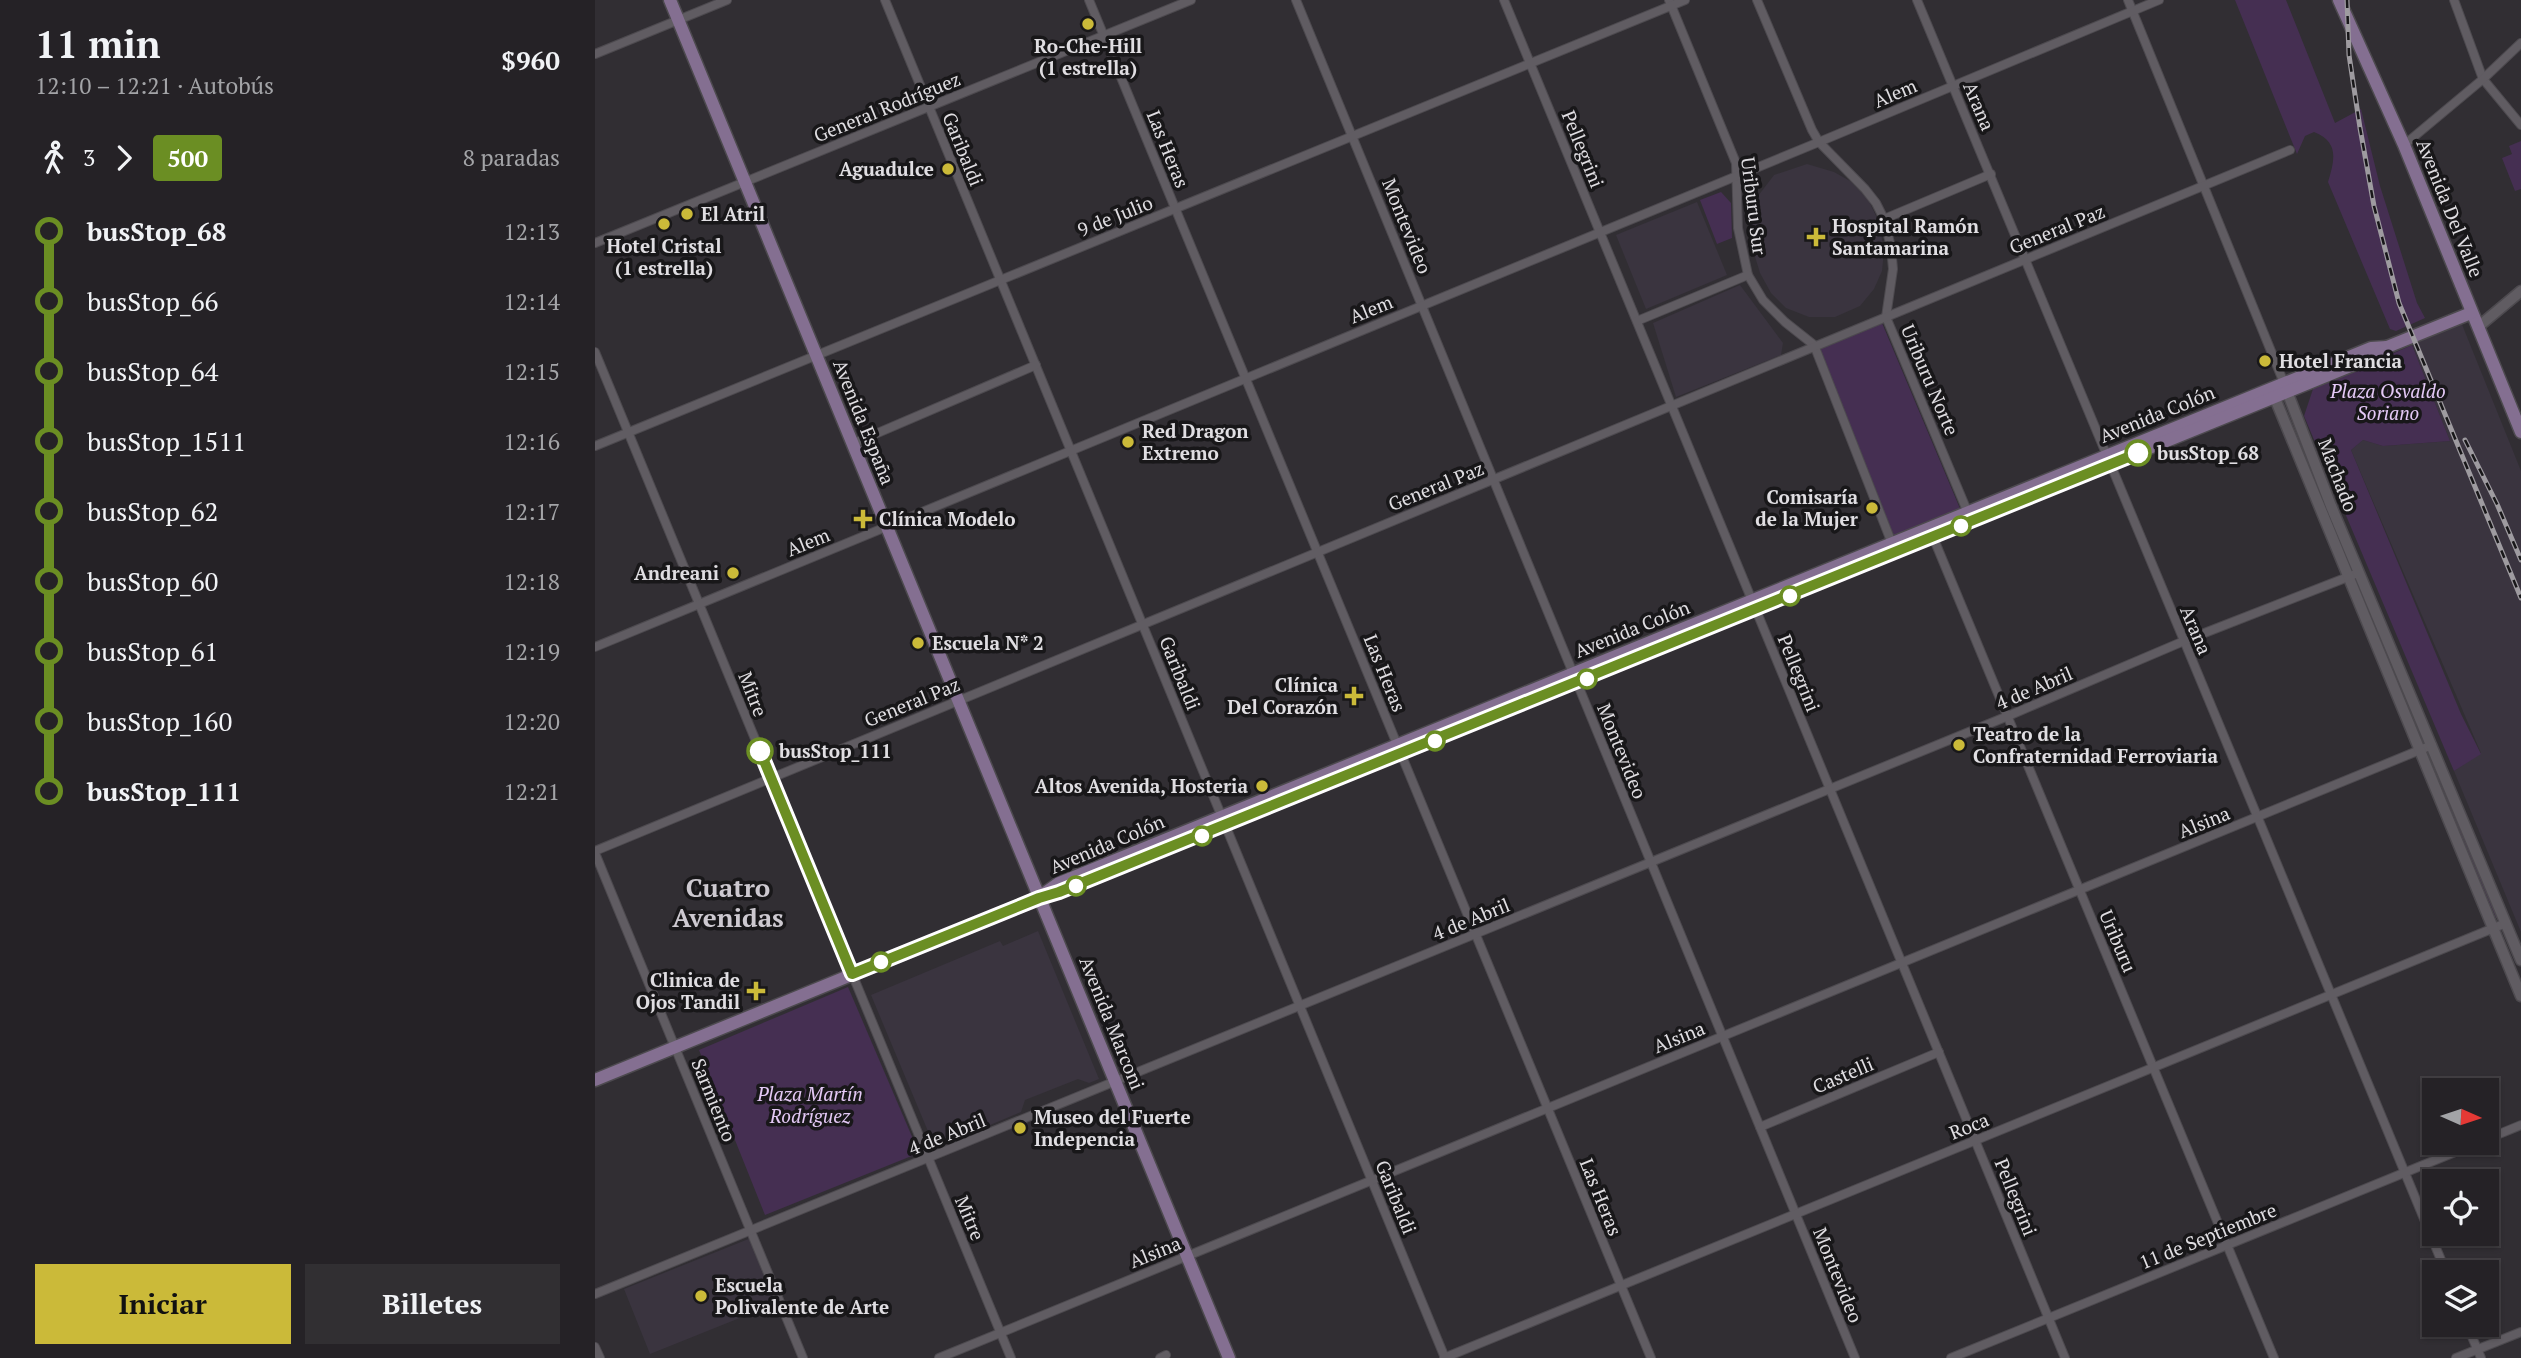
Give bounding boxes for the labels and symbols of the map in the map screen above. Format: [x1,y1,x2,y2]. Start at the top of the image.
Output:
marker: Ro-Che-Hill (1 estrella) [1080,16,1096,32]
place label: Ro-Che-Hill (1 estrella) [1034,33,1142,80]
street label: General Rodríguez [810,66,964,147]
street label: Alem [1869,72,1921,113]
street label: Arana [1958,78,2001,134]
street label: Las Heras [1142,106,1195,191]
street label: Pellegrini [1557,106,1610,191]
street label: Garibaldi [937,108,990,189]
street label: Avenida Del Valle [2411,135,2490,281]
place label: Aguadulce [839,156,934,181]
street label: Uriburu Sur [1736,156,1773,257]
marker: Aguadulce [940,161,956,177]
street label: Montevideo [1377,175,1438,277]
street label: 9 de Julio [1074,189,1156,242]
street label: General Paz [2005,198,2108,259]
place label: El Atril [701,201,765,226]
marker: El Atril [679,206,695,222]
place label: Hospital Ramón Santamarina [1832,213,1980,260]
marker: Hotel Cristal (1 estrella) [656,216,672,232]
marker: Hospital Ramón Santamarina [1806,227,1826,247]
place label: Hotel Cristal (1 estrella) [607,233,721,280]
street label: Alem [1345,288,1397,328]
street label: Uriburu Norte [1896,321,1965,439]
place label: Hotel Francia [2279,348,2402,373]
marker: Hotel Francia [2257,353,2273,369]
street label: Avenida España [828,356,901,488]
park label: Plaza Osvaldo Soriano [2329,378,2446,425]
street label: Avenida Colón [2096,379,2218,448]
place label: Red Dragon Extremo [1142,418,1249,465]
marker: Red Dragon Extremo [1120,434,1136,450]
street label: Machado [2313,435,2364,515]
marker: busStop_68 [2125,440,2151,466]
place label: busStop_68 [2156,440,2259,465]
street label: General Paz [1384,455,1487,516]
place label: Comisaría de la Mujer [1755,484,1859,531]
marker: Comisaría de la Mujer [1864,500,1880,516]
place label: Clínica Modelo [879,506,1016,531]
marker: Clínica Modelo [853,509,873,529]
unlabelled marker [1951,516,1971,536]
street label: Alem [782,521,834,561]
place label: Andreani [634,560,719,585]
marker: Andreani [725,565,741,581]
unlabelled marker [1780,586,1800,606]
street label: Avenida Colón [1571,594,1693,663]
street label: Arana [2175,602,2218,658]
place label: Escuela N* 2 [932,630,1044,655]
street label: Las Heras [1359,630,1412,715]
street label: Pellegrini [1773,630,1826,715]
street label: Garibaldi [1154,632,1207,713]
marker: Escuela N* 2 [910,635,926,651]
street label: 4 de Abril [1992,660,2076,715]
street label: Mitre [733,668,774,720]
unlabelled marker [1577,669,1597,689]
street label: General Paz [860,671,963,732]
place label: Clínica Del Corazón [1227,672,1339,719]
marker: Clínica Del Corazón [1344,686,1364,706]
street label: Montevideo [1592,700,1653,802]
place label: Teatro de la Confraternidad Ferroviaria [1973,721,2218,768]
unlabelled marker [1425,731,1445,751]
marker: Teatro de la Confraternidad Ferroviaria [1951,737,1967,753]
marker: busStop_111 [747,738,773,764]
place label: busStop_111 [778,738,892,763]
place label: Altos Avenida, Hosteria [1035,773,1248,798]
marker: Altos Avenida, Hosteria [1254,778,1270,794]
street label: Alsina [2174,800,2234,843]
street label: Avenida Colón [1046,808,1168,879]
unlabelled marker [1192,826,1212,846]
district label: Cuatro Avenidas [672,870,784,934]
unlabelled marker [1066,876,1086,896]
street label: 4 de Abril [1428,892,1513,945]
street label: Uriburu [2094,906,2143,976]
unlabelled marker [871,952,891,972]
street label: Avenida Marconi [1074,952,1151,1093]
place label: Clinica de Ojos Tandil [636,967,740,1014]
marker: Clinica de Ojos Tandil [746,981,766,1001]
street label: Alsina [1649,1015,1709,1058]
street label: Castelli [1809,1051,1877,1099]
street label: Sarmiento [686,1055,742,1145]
north arrow [2422,1078,2499,1155]
park label: Plaza Martín Rodríguez [756,1081,863,1128]
place label: Museo del Fuerte Indepencia [1034,1104,1191,1151]
street label: Roca [1945,1106,1993,1145]
street label: 4 de Abril [904,1107,989,1160]
marker: Museo del Fuerte Indepencia [1012,1120,1028,1136]
street label: Las Heras [1575,1154,1628,1239]
street label: Pellegrini [1990,1154,2043,1239]
street label: Garibaldi [1370,1156,1423,1237]
street label: Mitre [950,1192,991,1244]
street label: 11 de Septiembre [2136,1197,2280,1274]
street label: Montevideo [1808,1224,1869,1326]
street label: Alsina [1125,1230,1185,1273]
place label: Escuela Polivalente de Arte [715,1272,889,1319]
marker: Escuela Polivalente de Arte [693,1288,709,1304]

